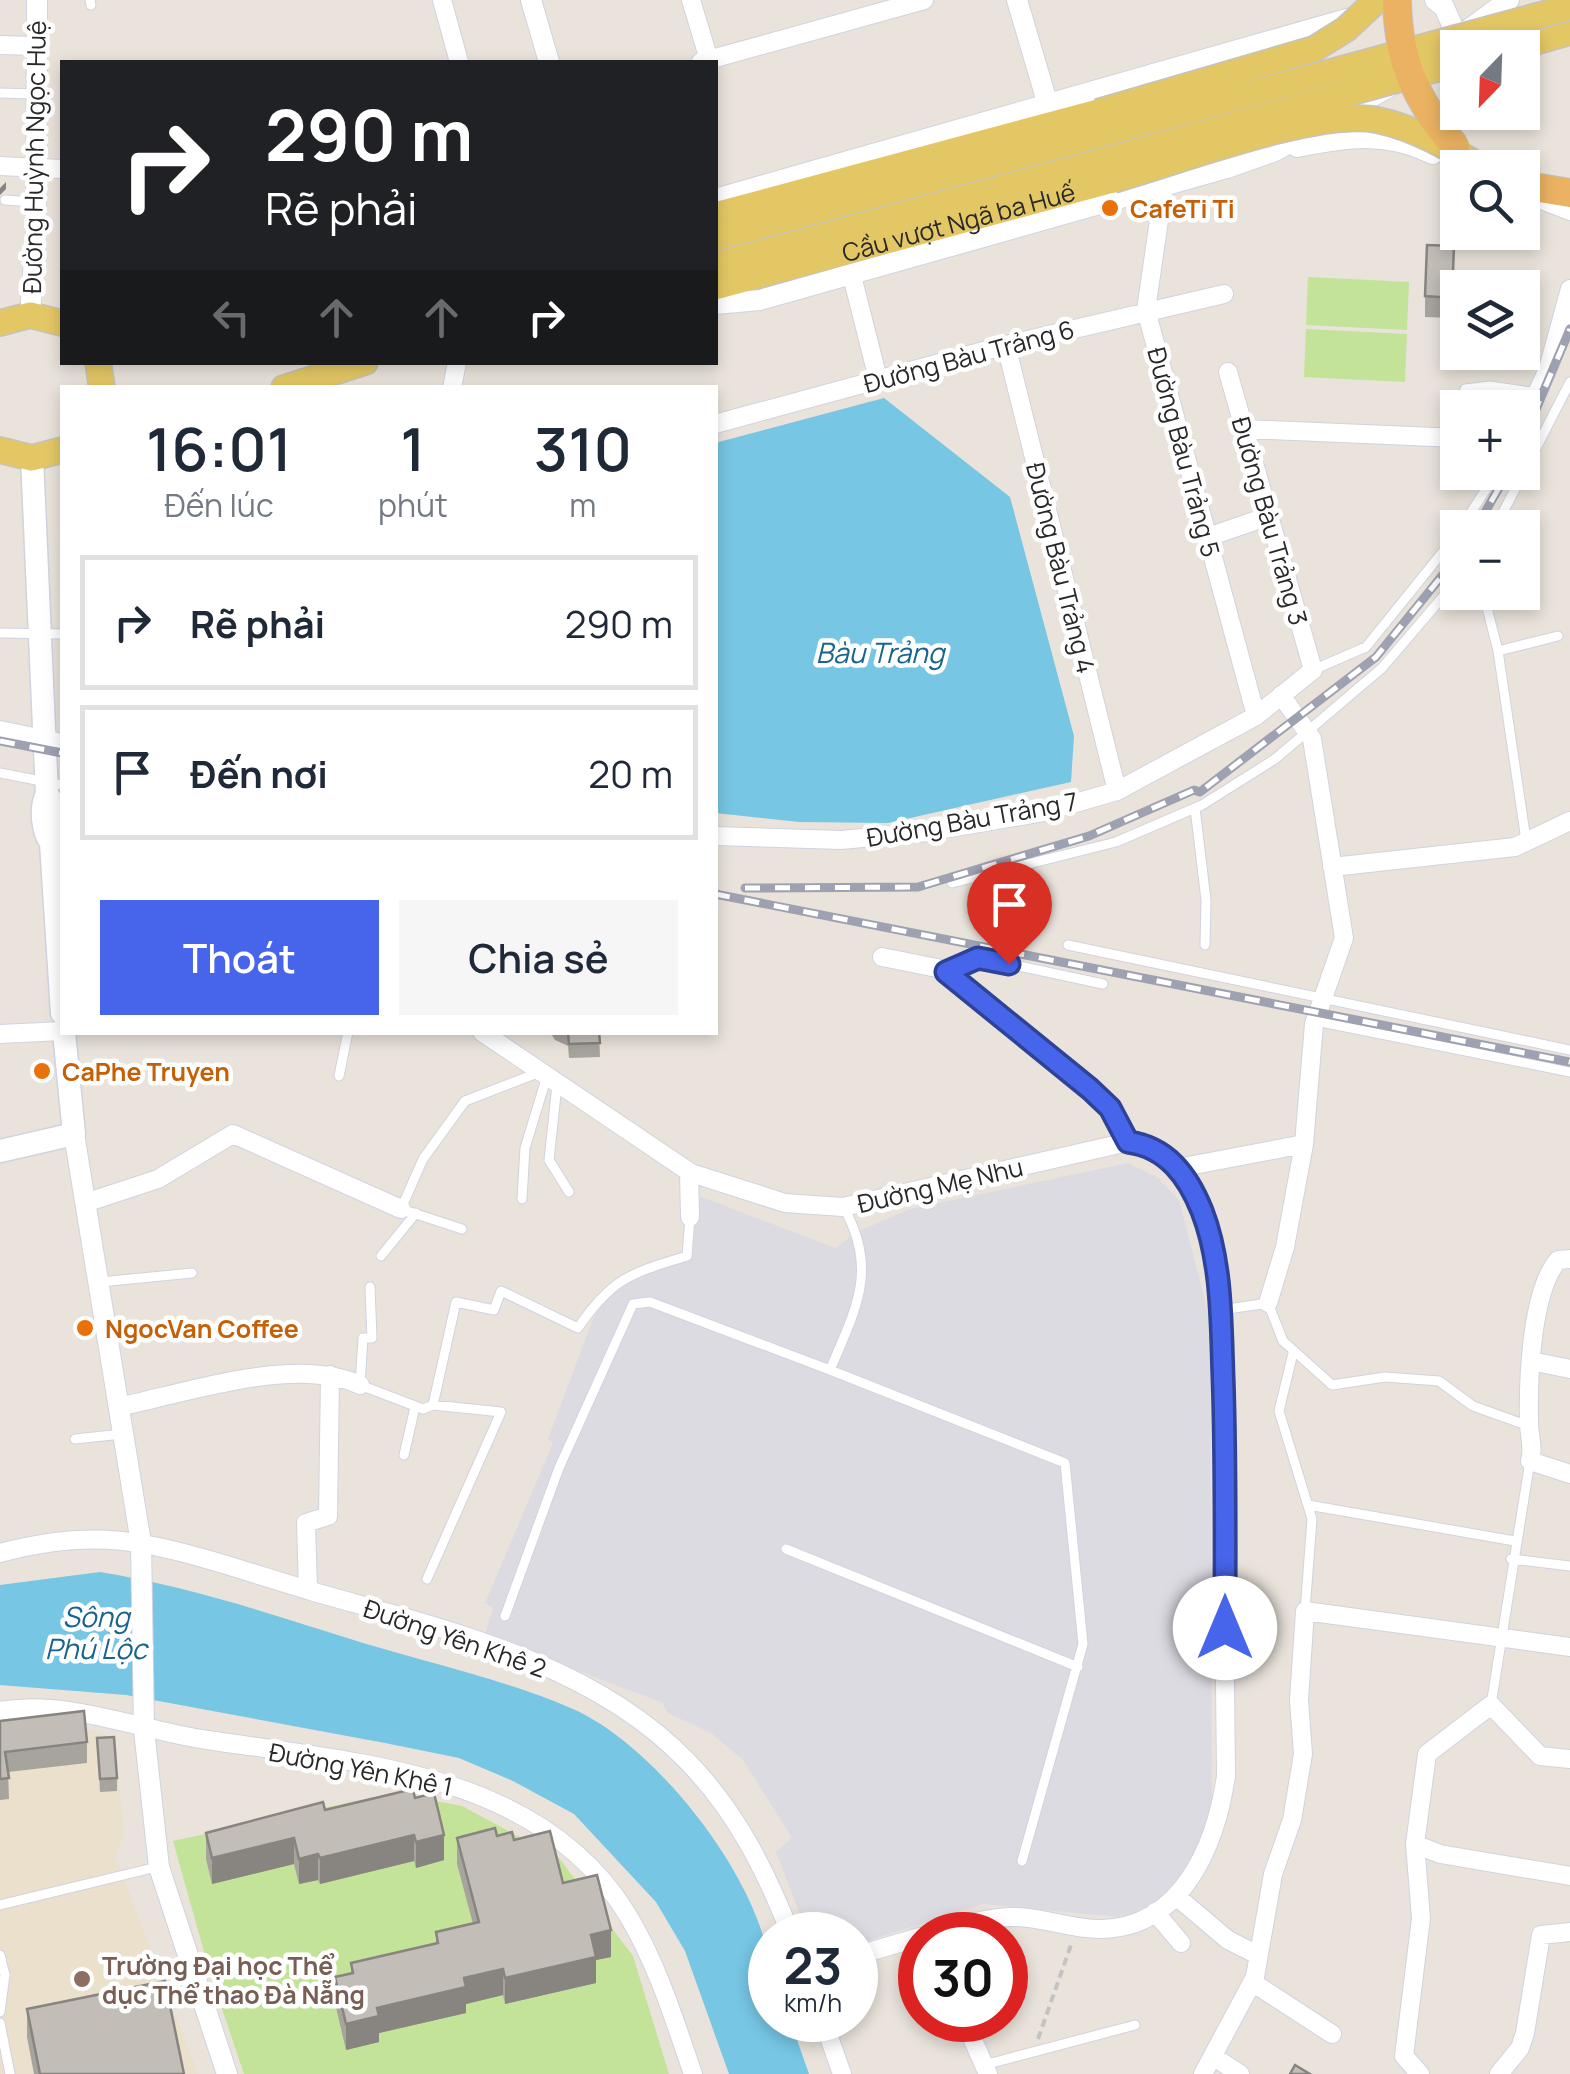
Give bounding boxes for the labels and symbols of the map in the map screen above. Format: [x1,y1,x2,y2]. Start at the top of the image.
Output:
street label: Đường Huỳnh Ngọc Huệ [14,20,54,294]
north arrow [1440,30,1540,130]
street label: Cầu vượt Ngã ba Huế [838,173,1079,270]
place label: CafeTi Ti [1130,191,1235,226]
marker: CafeTi Ti [1099,197,1121,219]
street label: Đường Bàu Trảng 6 [860,311,1078,401]
street label: Đường Bàu Trảng 5 [1139,343,1229,561]
street label: Đường Bàu Trảng 3 [1224,413,1316,629]
street label: Đường Bàu Trảng 4 [1018,459,1104,677]
water label: Bàu Trảng [816,633,947,671]
street label: Đường Bàu Trảng 7 [864,783,1080,855]
pin [967,862,1052,965]
place label: CaPhe Truyen [62,1054,230,1089]
marker: CaPhe Truyen [31,1060,53,1082]
street label: Đường Mẹ Nhu [854,1149,1026,1221]
place label: NgocVan Coffee [105,1311,299,1346]
marker: NgocVan Coffee [74,1317,96,1339]
position arrow [1173,1576,1277,1680]
street label: Đường Yên Khê 2 [359,1590,551,1686]
water label: Sông Phú Lộc [45,1597,150,1667]
street label: Đường Yên Khê 1 [266,1734,456,1804]
speed limit sign: 30 [898,1912,1028,2042]
place label: Trường Đại học Thể dục Thể thao Đà Nẵng [102,1948,365,2012]
marker: Trường Đại học Thể dục Thể thao Đà Nẵng [71,1968,93,1990]

